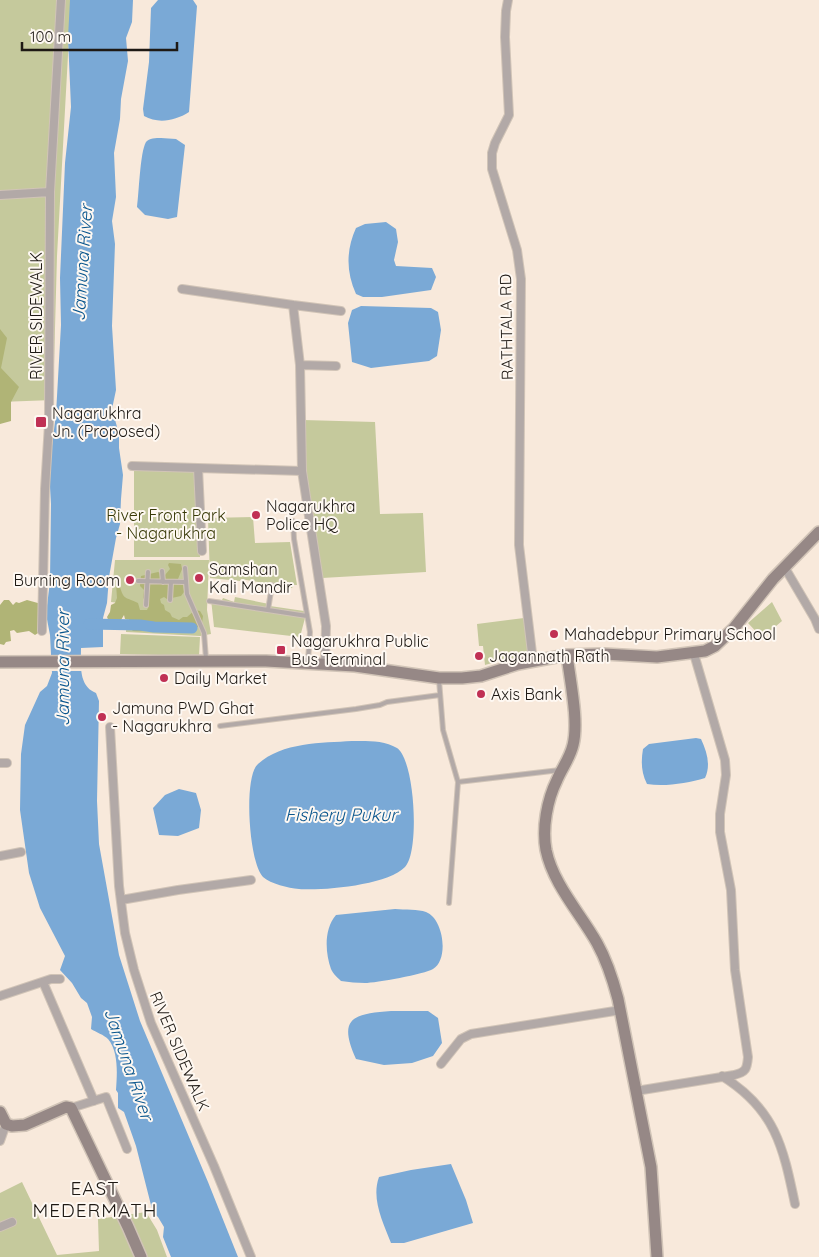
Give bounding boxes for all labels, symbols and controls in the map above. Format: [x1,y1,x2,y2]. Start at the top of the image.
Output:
scale bar [22,20,178,52]
text: 100 m [30,27,71,46]
water label: Jamuna River [66,202,98,322]
street label: RIVER SIDEWALK [26,252,46,380]
street label: RATHTALA RD [495,274,517,380]
place label: Nagarukhra Jn. (Proposed) [52,403,160,441]
marker: Nagarukhra Jn. (Proposed) [34,415,48,429]
place label: Nagarukhra Police HQ [266,496,355,534]
park label: River Front Park - Nagarukhra [106,505,226,543]
marker: Nagarukhra Police HQ [250,509,262,521]
place label: Samshan Kali Mandir [209,559,292,597]
place label: Burning Room [13,570,120,590]
marker: Samshan Kali Mandir [193,572,205,584]
marker: Burning Room [124,574,136,586]
water label: Jamuna River [51,608,74,726]
place label: Mahadebpur Primary School [564,624,776,644]
marker: Mahadebpur Primary School [548,628,560,640]
place label: Nagarukhra Public Bus Terminal [291,631,428,669]
marker: Nagarukhra Public Bus Terminal [275,644,287,656]
place label: Jagannath Rath [489,646,610,666]
marker: Jagannath Rath [473,650,485,662]
place label: Daily Market [174,668,267,688]
marker: Daily Market [158,672,170,684]
place label: Axis Bank [491,684,562,704]
marker: Axis Bank [475,688,487,700]
place label: Jamuna PWD Ghat - Nagarukhra [112,698,254,736]
marker: Jamuna PWD Ghat - Nagarukhra [96,711,108,723]
water label: Fishery Pukur [285,803,399,826]
street label: RIVER SIDEWALK [146,988,214,1114]
water label: Jamuna River [99,1005,160,1125]
district label: EAST MEDERMATH [33,1176,157,1222]

